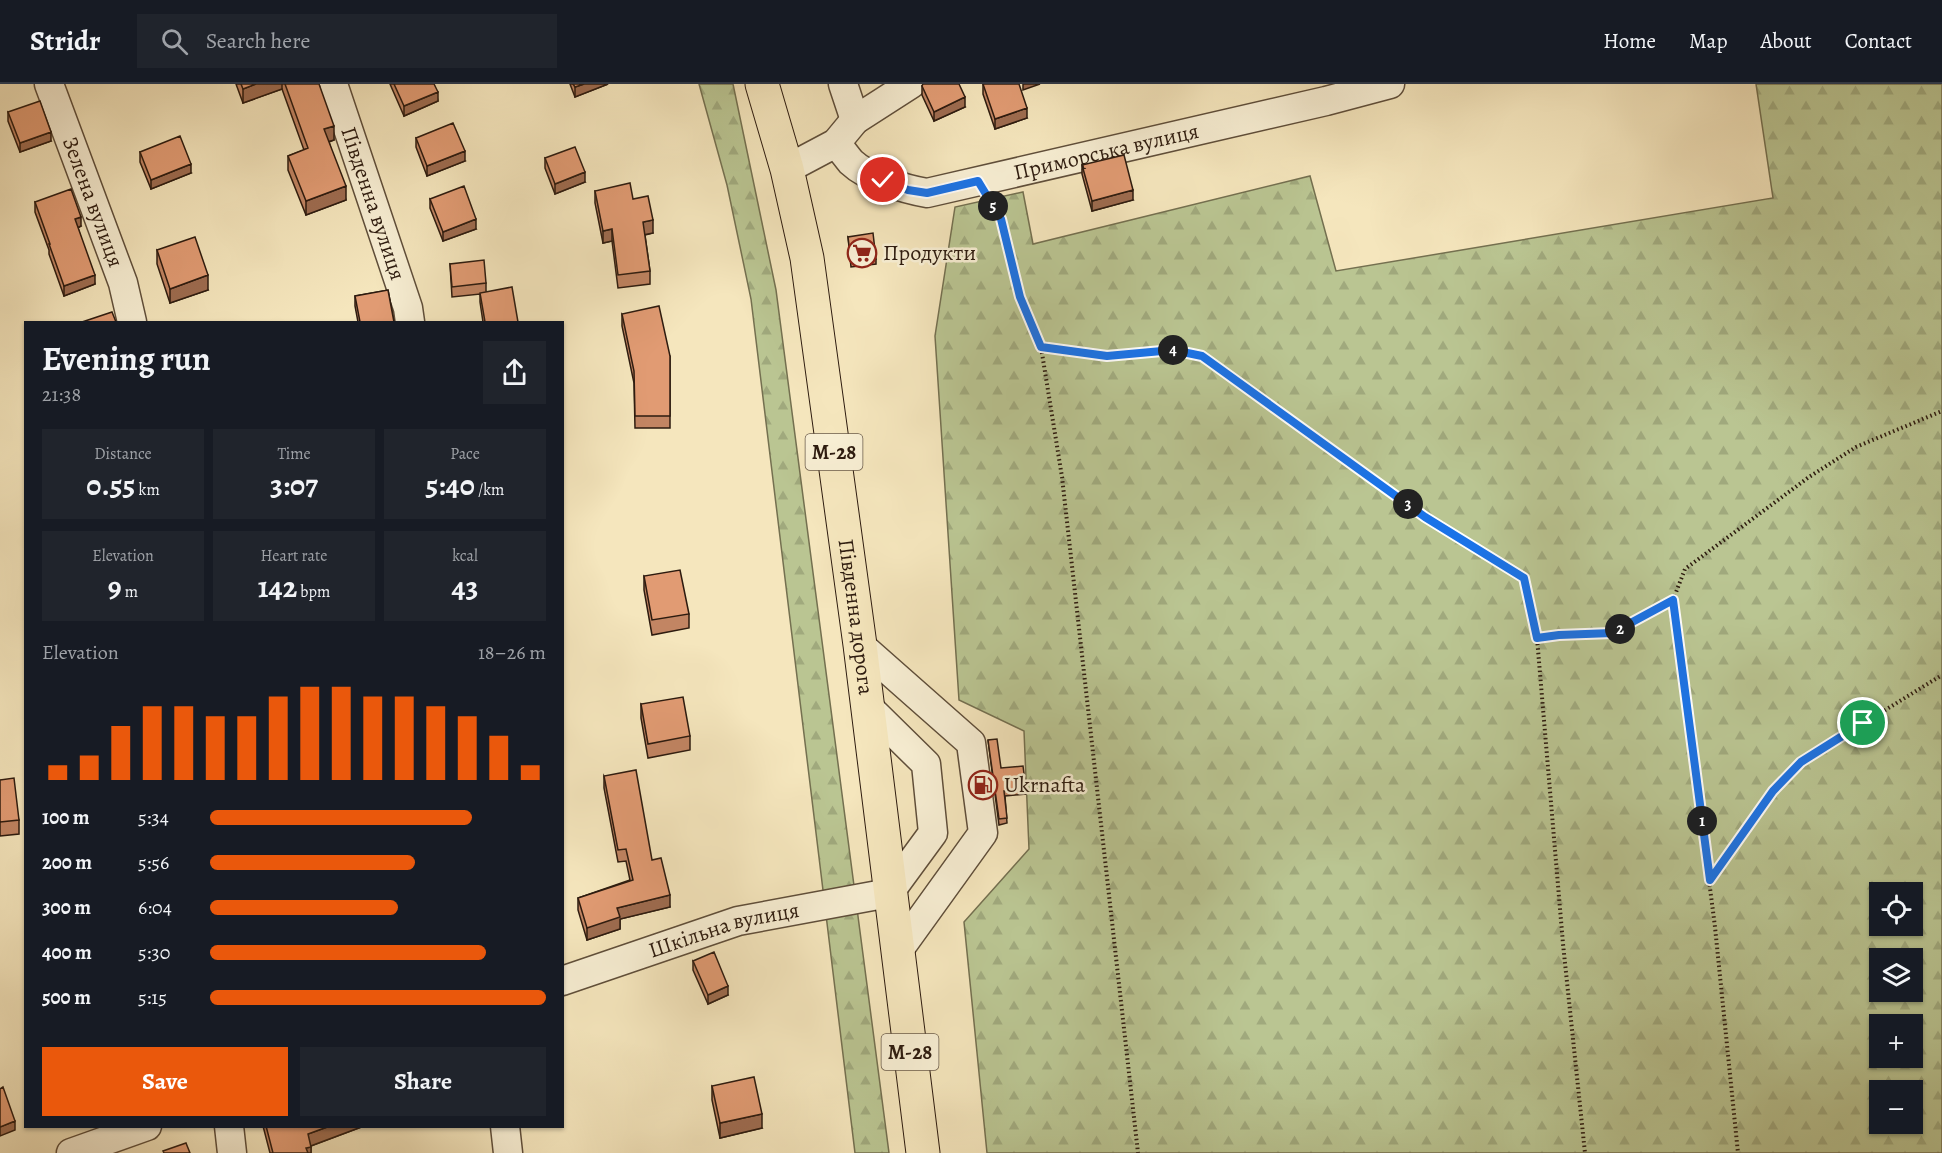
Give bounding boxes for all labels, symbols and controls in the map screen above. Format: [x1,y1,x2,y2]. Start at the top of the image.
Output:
search box [137,14,557,68]
text: Stridr [30,22,101,60]
icon: search [158,25,191,58]
text: Search here [206,26,310,56]
text: Home [1603,27,1656,55]
text: Map [1689,27,1727,55]
text: About [1760,27,1812,55]
text: Contact [1845,27,1912,55]
street label: Приморська вулиця [1010,116,1202,188]
street label: Південна вулиця [333,123,413,284]
street label: Зелена вулиця [55,133,131,271]
pin [857,154,908,205]
icon: check [866,163,899,196]
pin: 5 [978,191,1008,221]
text: 5 [990,195,996,217]
supermarket icon: Продукти [846,237,878,269]
place label: Продукти [883,238,976,268]
pin: 4 [1158,335,1188,365]
text: Evening run [42,336,211,381]
text: 4 [1169,339,1177,361]
button: share [483,341,546,404]
text: 21:38 [42,381,81,408]
road number: М-28 [806,434,862,470]
text: Distance [94,443,152,465]
text: Time [277,443,311,465]
text: Pace [450,443,480,465]
text: 0.55 [86,465,135,505]
text: 3:07 [270,465,318,505]
text: 5:40 [426,465,475,505]
text: km [135,479,160,501]
text: /km [475,479,504,501]
pin: 3 [1393,489,1423,519]
text: 3 [1405,493,1411,515]
street label: Південна дорога [831,537,881,697]
text: Elevation [92,545,154,567]
text: Heart rate [261,545,327,567]
text: kcal [452,545,478,567]
text: 9 [108,567,122,607]
text: 142 [258,567,297,607]
text: 43 [452,567,479,607]
text: m [122,581,138,603]
text: bpm [297,581,330,603]
pin: 2 [1605,614,1635,644]
text: 2 [1616,618,1624,640]
text: Elevation [42,639,119,666]
text: 18–26 m [478,639,546,666]
pin [1837,697,1888,748]
icon: arrive [1846,706,1879,739]
fuel station icon: Ukrnafta [967,769,999,801]
place label: Ukrnafta [1004,770,1086,800]
text: 100 m [42,804,90,831]
text: 5:34 [138,804,169,831]
pin: 1 [1687,806,1717,836]
text: 1 [1699,810,1705,832]
text: 200 m [42,849,92,876]
text: 5:56 [138,849,169,876]
map controls [1869,882,1923,1134]
button: locate [1869,882,1923,936]
text: 300 m [42,894,91,921]
text: 6:04 [138,894,172,921]
street label: Шкільна вулиця [644,895,802,965]
text: 400 m [42,939,92,966]
text: 5:30 [138,939,170,966]
button: layers [1869,948,1923,1002]
text: 500 m [42,984,91,1011]
text: 5:15 [138,984,167,1011]
button: + [1869,1014,1923,1068]
road number: М-28 [882,1034,938,1070]
button: Save [42,1047,288,1116]
button: Share [300,1047,546,1116]
button: − [1869,1080,1923,1134]

